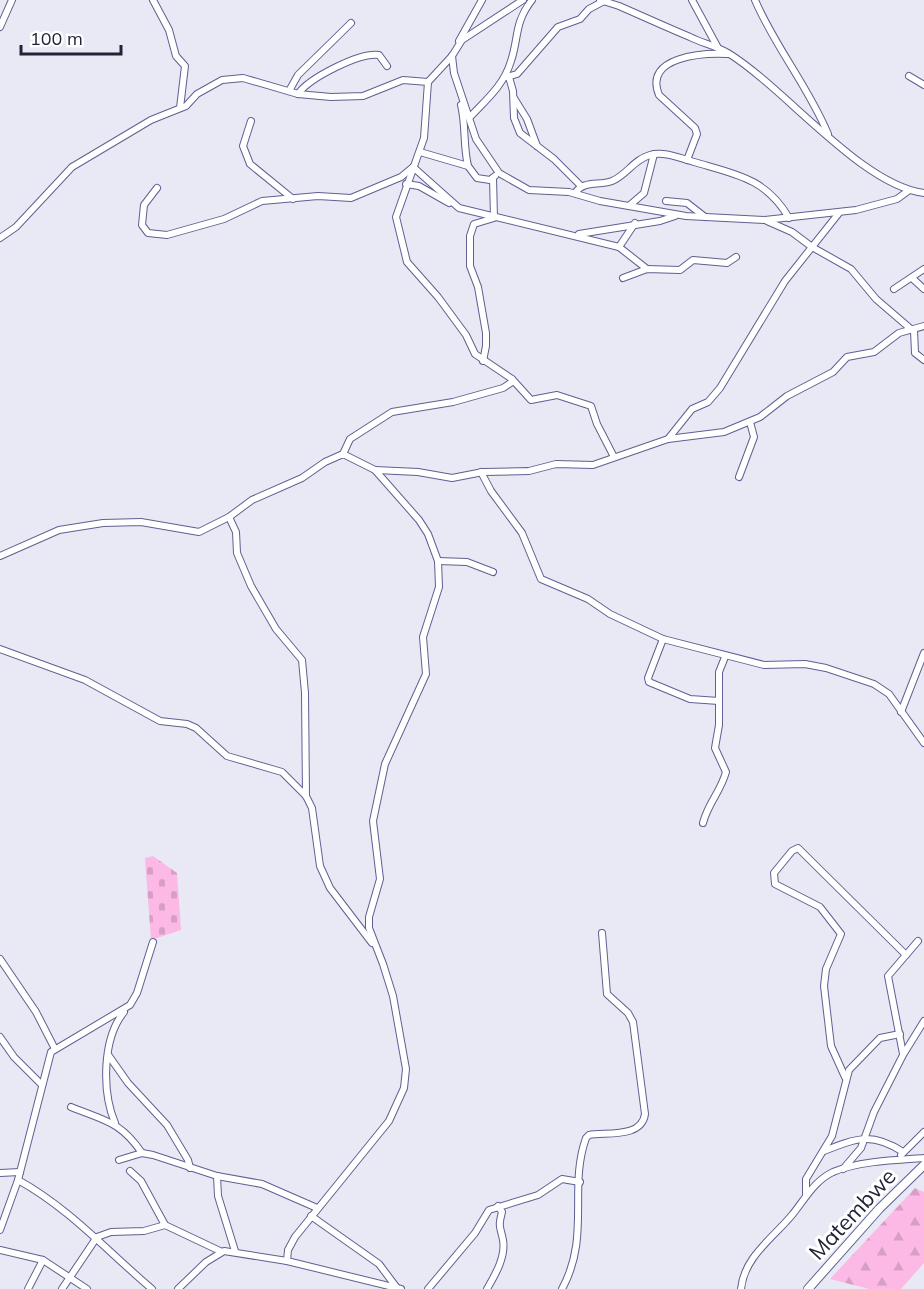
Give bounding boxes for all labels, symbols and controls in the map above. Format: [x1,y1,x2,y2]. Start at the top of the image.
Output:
scale bar [21,18,122,56]
text: 100 m [30,27,83,50]
street label: Matembwe [803,1162,901,1266]

